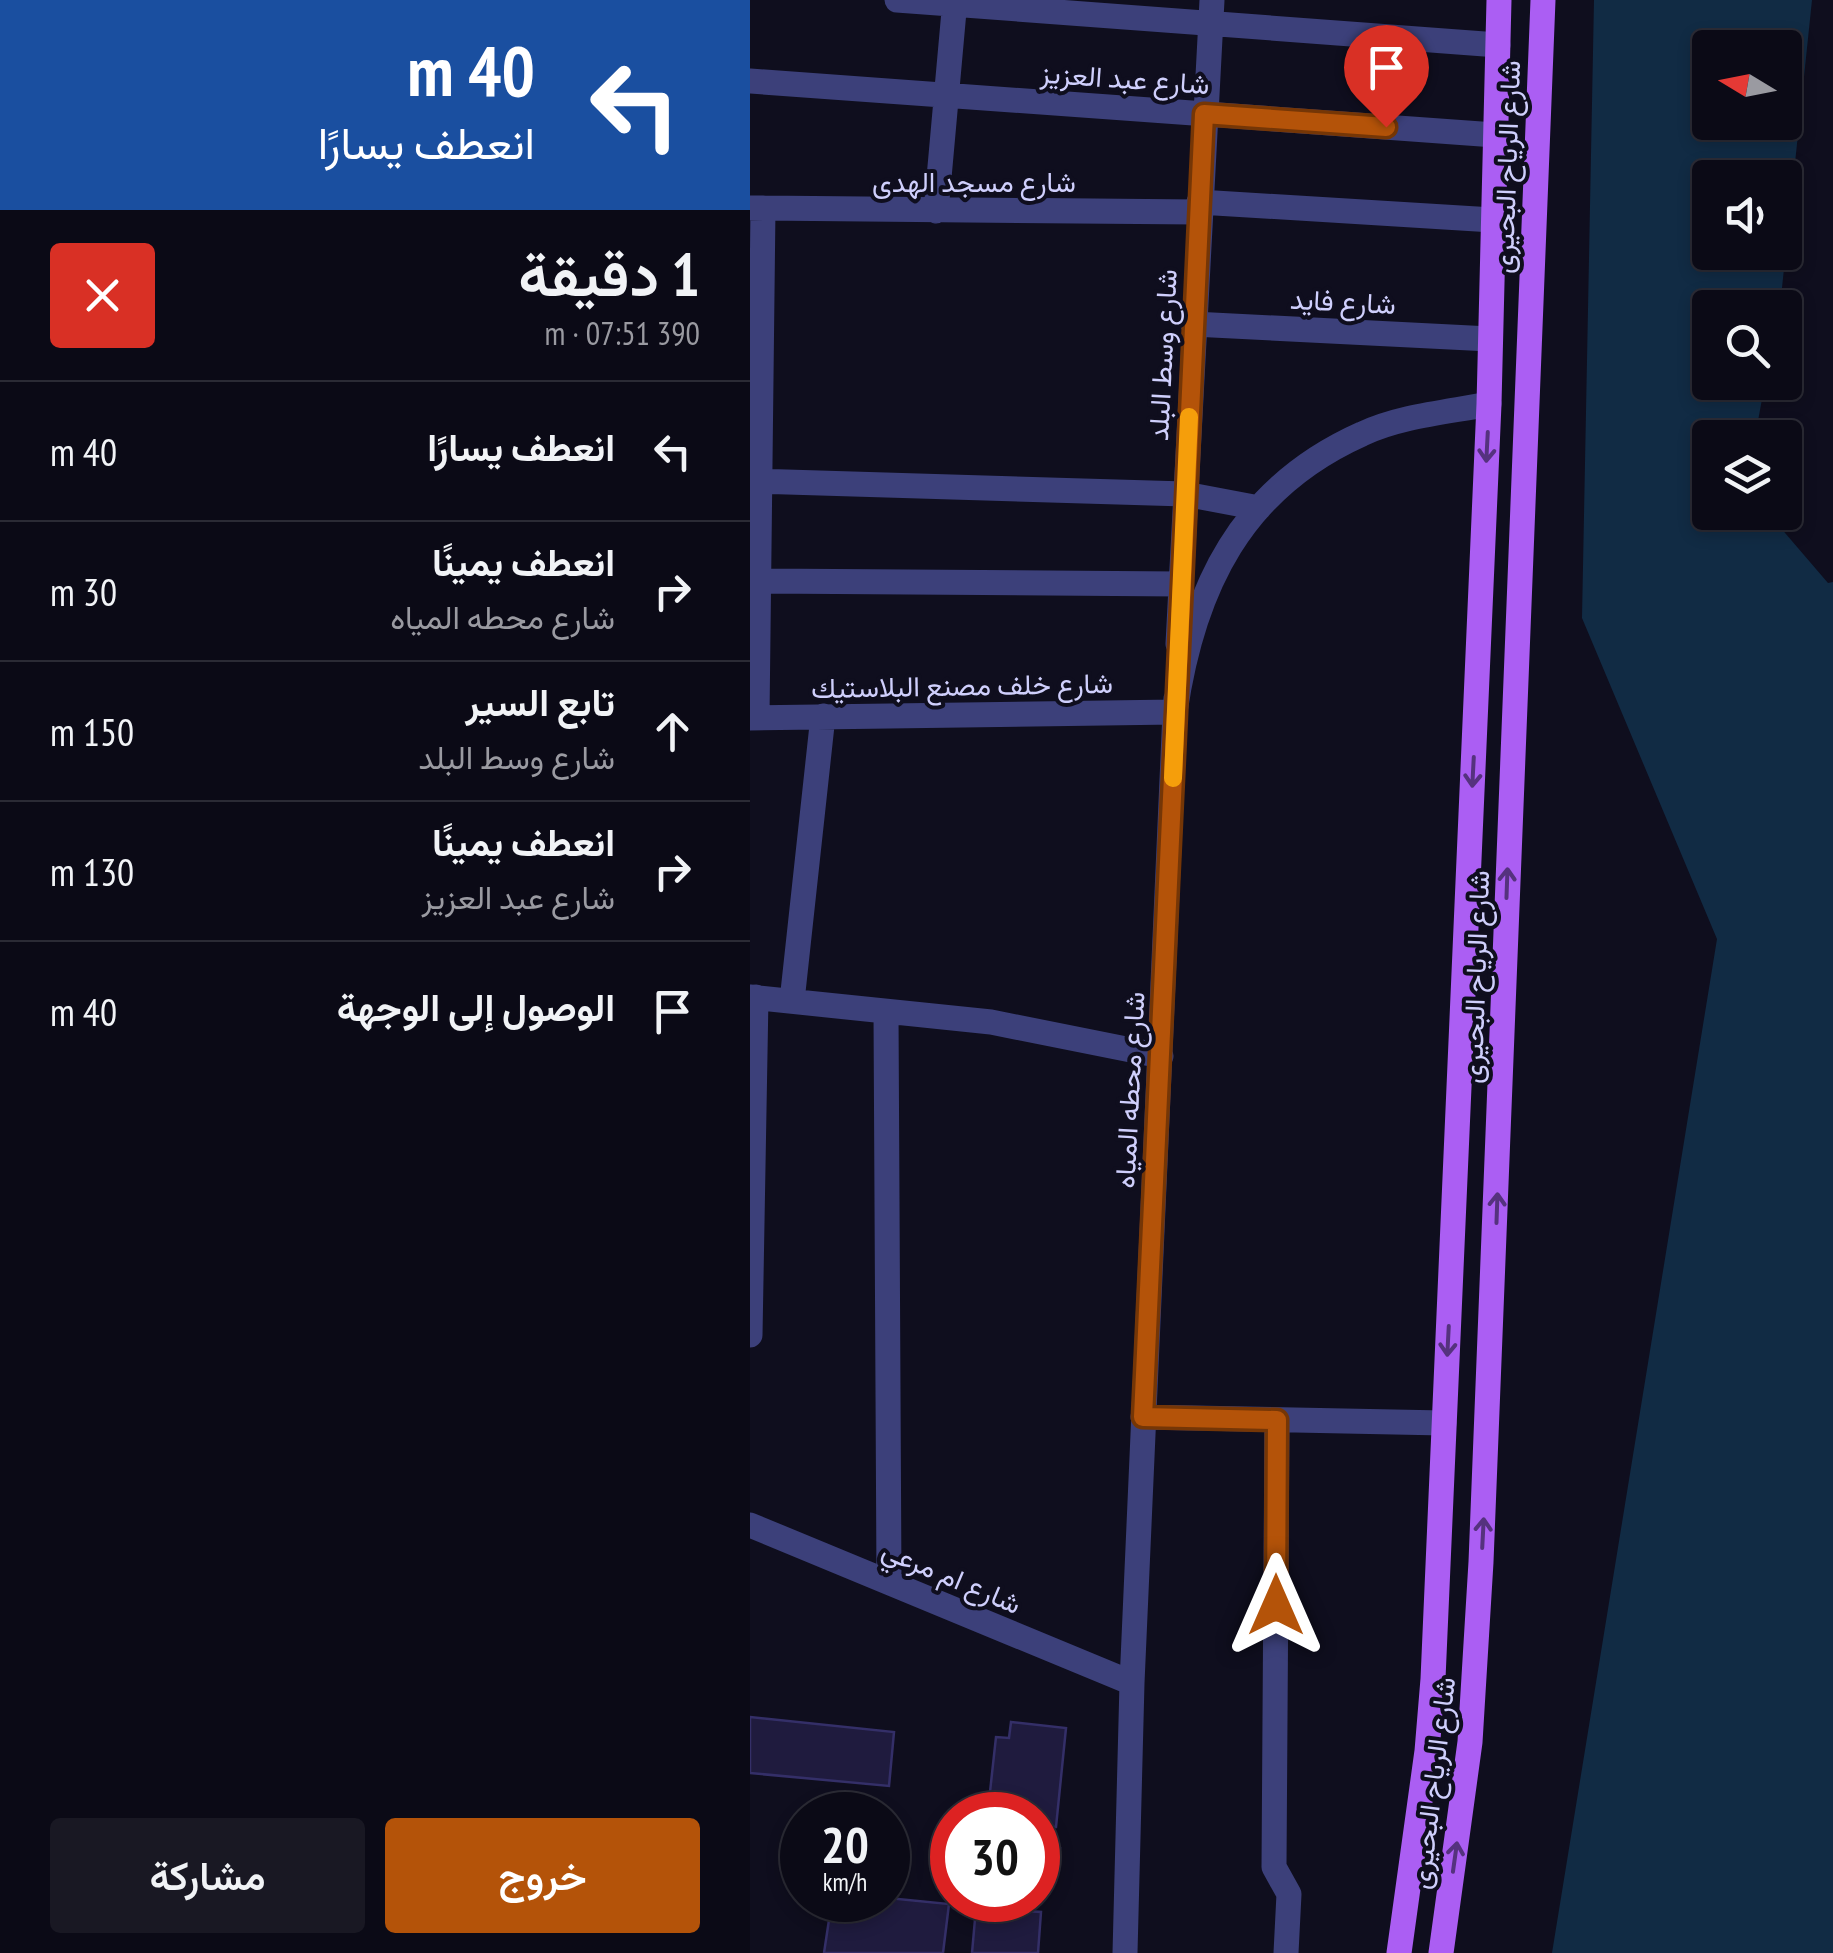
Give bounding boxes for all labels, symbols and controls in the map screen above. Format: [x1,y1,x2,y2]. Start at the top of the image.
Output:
text: 40 m [407,25,535,115]
pin [1344,25,1429,128]
north arrow [1692,30,1802,140]
map controls [1692,30,1802,530]
icon: left [570,40,700,170]
icon: arrive [1359,40,1414,95]
street label: شارع عبد العزيز [1038,54,1211,103]
street label: شارع الرياح البحيرى [1484,60,1529,274]
text: انعطف يسارًا [318,113,535,171]
button: sound [1692,160,1802,270]
street label: شارع مسجد الهدى [872,163,1076,201]
text: 1 دقيقة [518,235,700,313]
button: close [50,243,155,348]
street label: شارع وسط البلد [1139,268,1186,442]
street label: شارع فايد [1289,280,1397,323]
button: search [1692,290,1802,400]
text: 390 m · 07:51 [545,312,700,354]
button: layers [1692,420,1802,530]
text: انعطف يسارًا [427,422,615,471]
icon: left [645,424,700,479]
text: 40 m [50,427,117,476]
one-way arrow [1477,431,1496,463]
text: انعطف يمينًا [432,537,615,586]
icon: right [645,564,700,619]
text: 30 m [50,567,117,616]
text: شارع محطه المياه [390,596,615,638]
street label: شارع خلف مصنع البلاستيك [811,664,1113,708]
text: تابع السير [466,677,615,726]
icon: ahead [645,704,700,759]
text: 150 m [50,707,134,756]
text: شارع وسط البلد [418,736,615,778]
one-way arrow [1463,756,1482,788]
text: انعطف يمينًا [432,817,615,866]
icon: right [645,844,700,899]
text: 130 m [50,847,134,896]
one-way arrow [1498,868,1517,900]
street label: شارع الرياح البحيرى [1453,870,1498,1084]
text: شارع عبد العزيز [422,876,615,918]
text: الوصول إلى الوجهة [337,982,615,1031]
icon: arrive [645,984,700,1039]
text: 40 m [50,987,117,1036]
street label: شارع محطه المياه [1105,991,1154,1189]
one-way arrow [1488,1193,1507,1225]
one-way arrow [1438,1325,1457,1357]
one-way arrow [1474,1517,1493,1549]
street label: شارع ام مرعي [875,1530,1027,1626]
position arrow [1224,1553,1328,1657]
street label: شارع الرياح البحيرى [1401,1675,1464,1891]
speed limit sign: 30 [930,1792,1060,1922]
text: 20 [821,1812,869,1877]
button: مشاركة [50,1818,365,1933]
button: خروج [385,1818,700,1933]
one-way arrow [1447,1841,1465,1873]
text: km/h [823,1866,867,1898]

